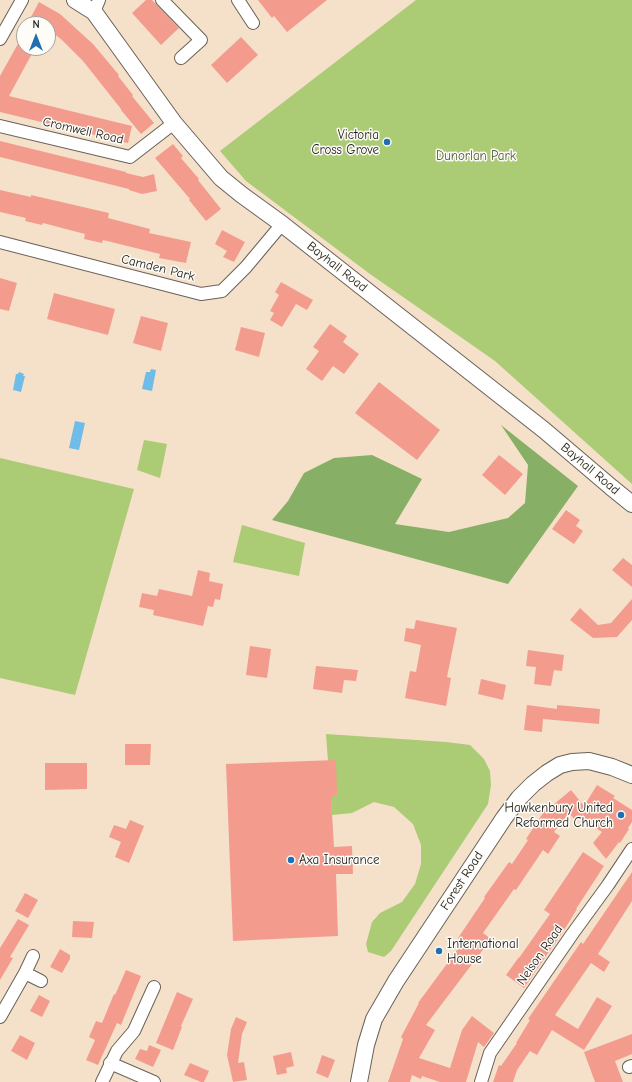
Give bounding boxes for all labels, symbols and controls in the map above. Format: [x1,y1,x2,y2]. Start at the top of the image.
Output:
north arrow [16,16,56,56]
text: N [32,18,40,31]
street label: Cromwell Road [41,114,125,148]
place label: Victoria Cross Grove [311,127,379,158]
marker: Victoria Cross Grove [382,137,392,147]
park label: Dunorlan Park [436,148,516,164]
street label: Bayhall Road [304,239,370,295]
street label: Camden Park [120,251,196,285]
street label: Bayhall Road [557,440,623,498]
place label: Hawkenbury United Reformed Church [505,800,613,831]
marker: Hawkenbury United Reformed Church [616,810,626,820]
street label: Forest Road [437,849,487,913]
place label: Axa Insurance [299,852,379,868]
marker: Axa Insurance [286,855,296,865]
street label: Nelson Road [514,922,566,988]
place label: International House [447,936,518,967]
marker: International House [434,946,444,956]

